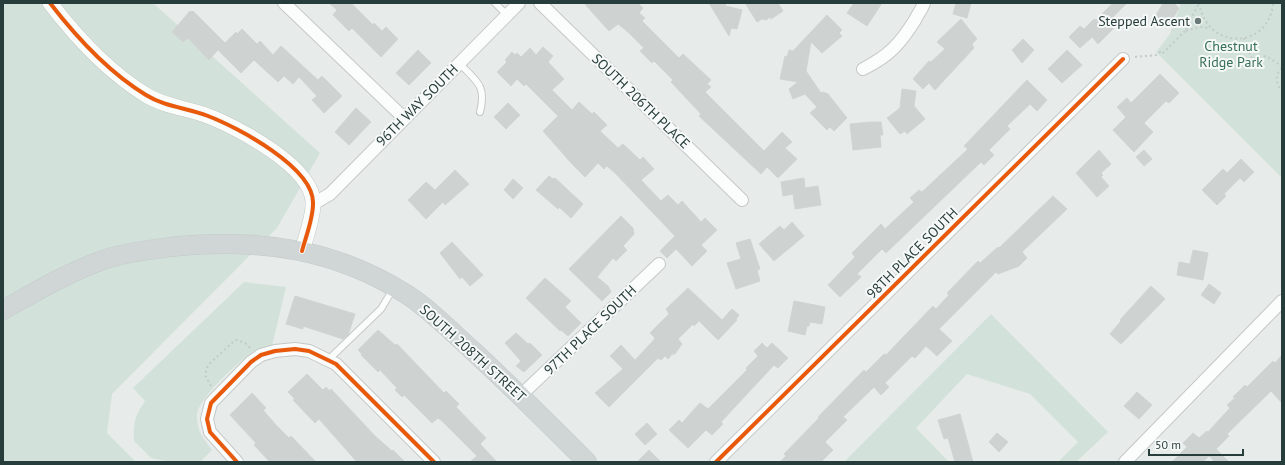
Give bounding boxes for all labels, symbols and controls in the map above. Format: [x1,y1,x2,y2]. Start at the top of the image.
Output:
place label: Stepped Ascent [1098,12,1190,30]
marker: Stepped Ascent [1193,16,1203,26]
park label: Chestnut Ridge Park [1199,37,1263,71]
street label: SOUTH 206TH PLACE [588,50,694,152]
street label: 96TH WAY SOUTH [372,60,462,150]
street label: 98TH PLACE SOUTH [863,204,961,302]
street label: 97TH PLACE SOUTH [540,281,640,379]
street label: SOUTH 208TH STREET [416,300,530,406]
scale bar [1149,431,1243,457]
text: 50 m [1155,437,1181,452]

